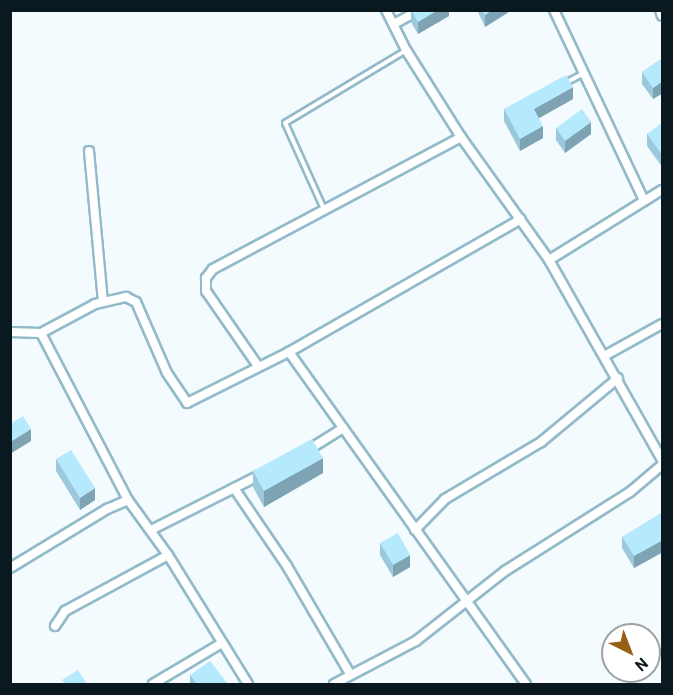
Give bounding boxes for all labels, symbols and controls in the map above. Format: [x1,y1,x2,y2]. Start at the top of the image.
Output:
north arrow [601,623,661,683]
text: N [632,655,652,676]

